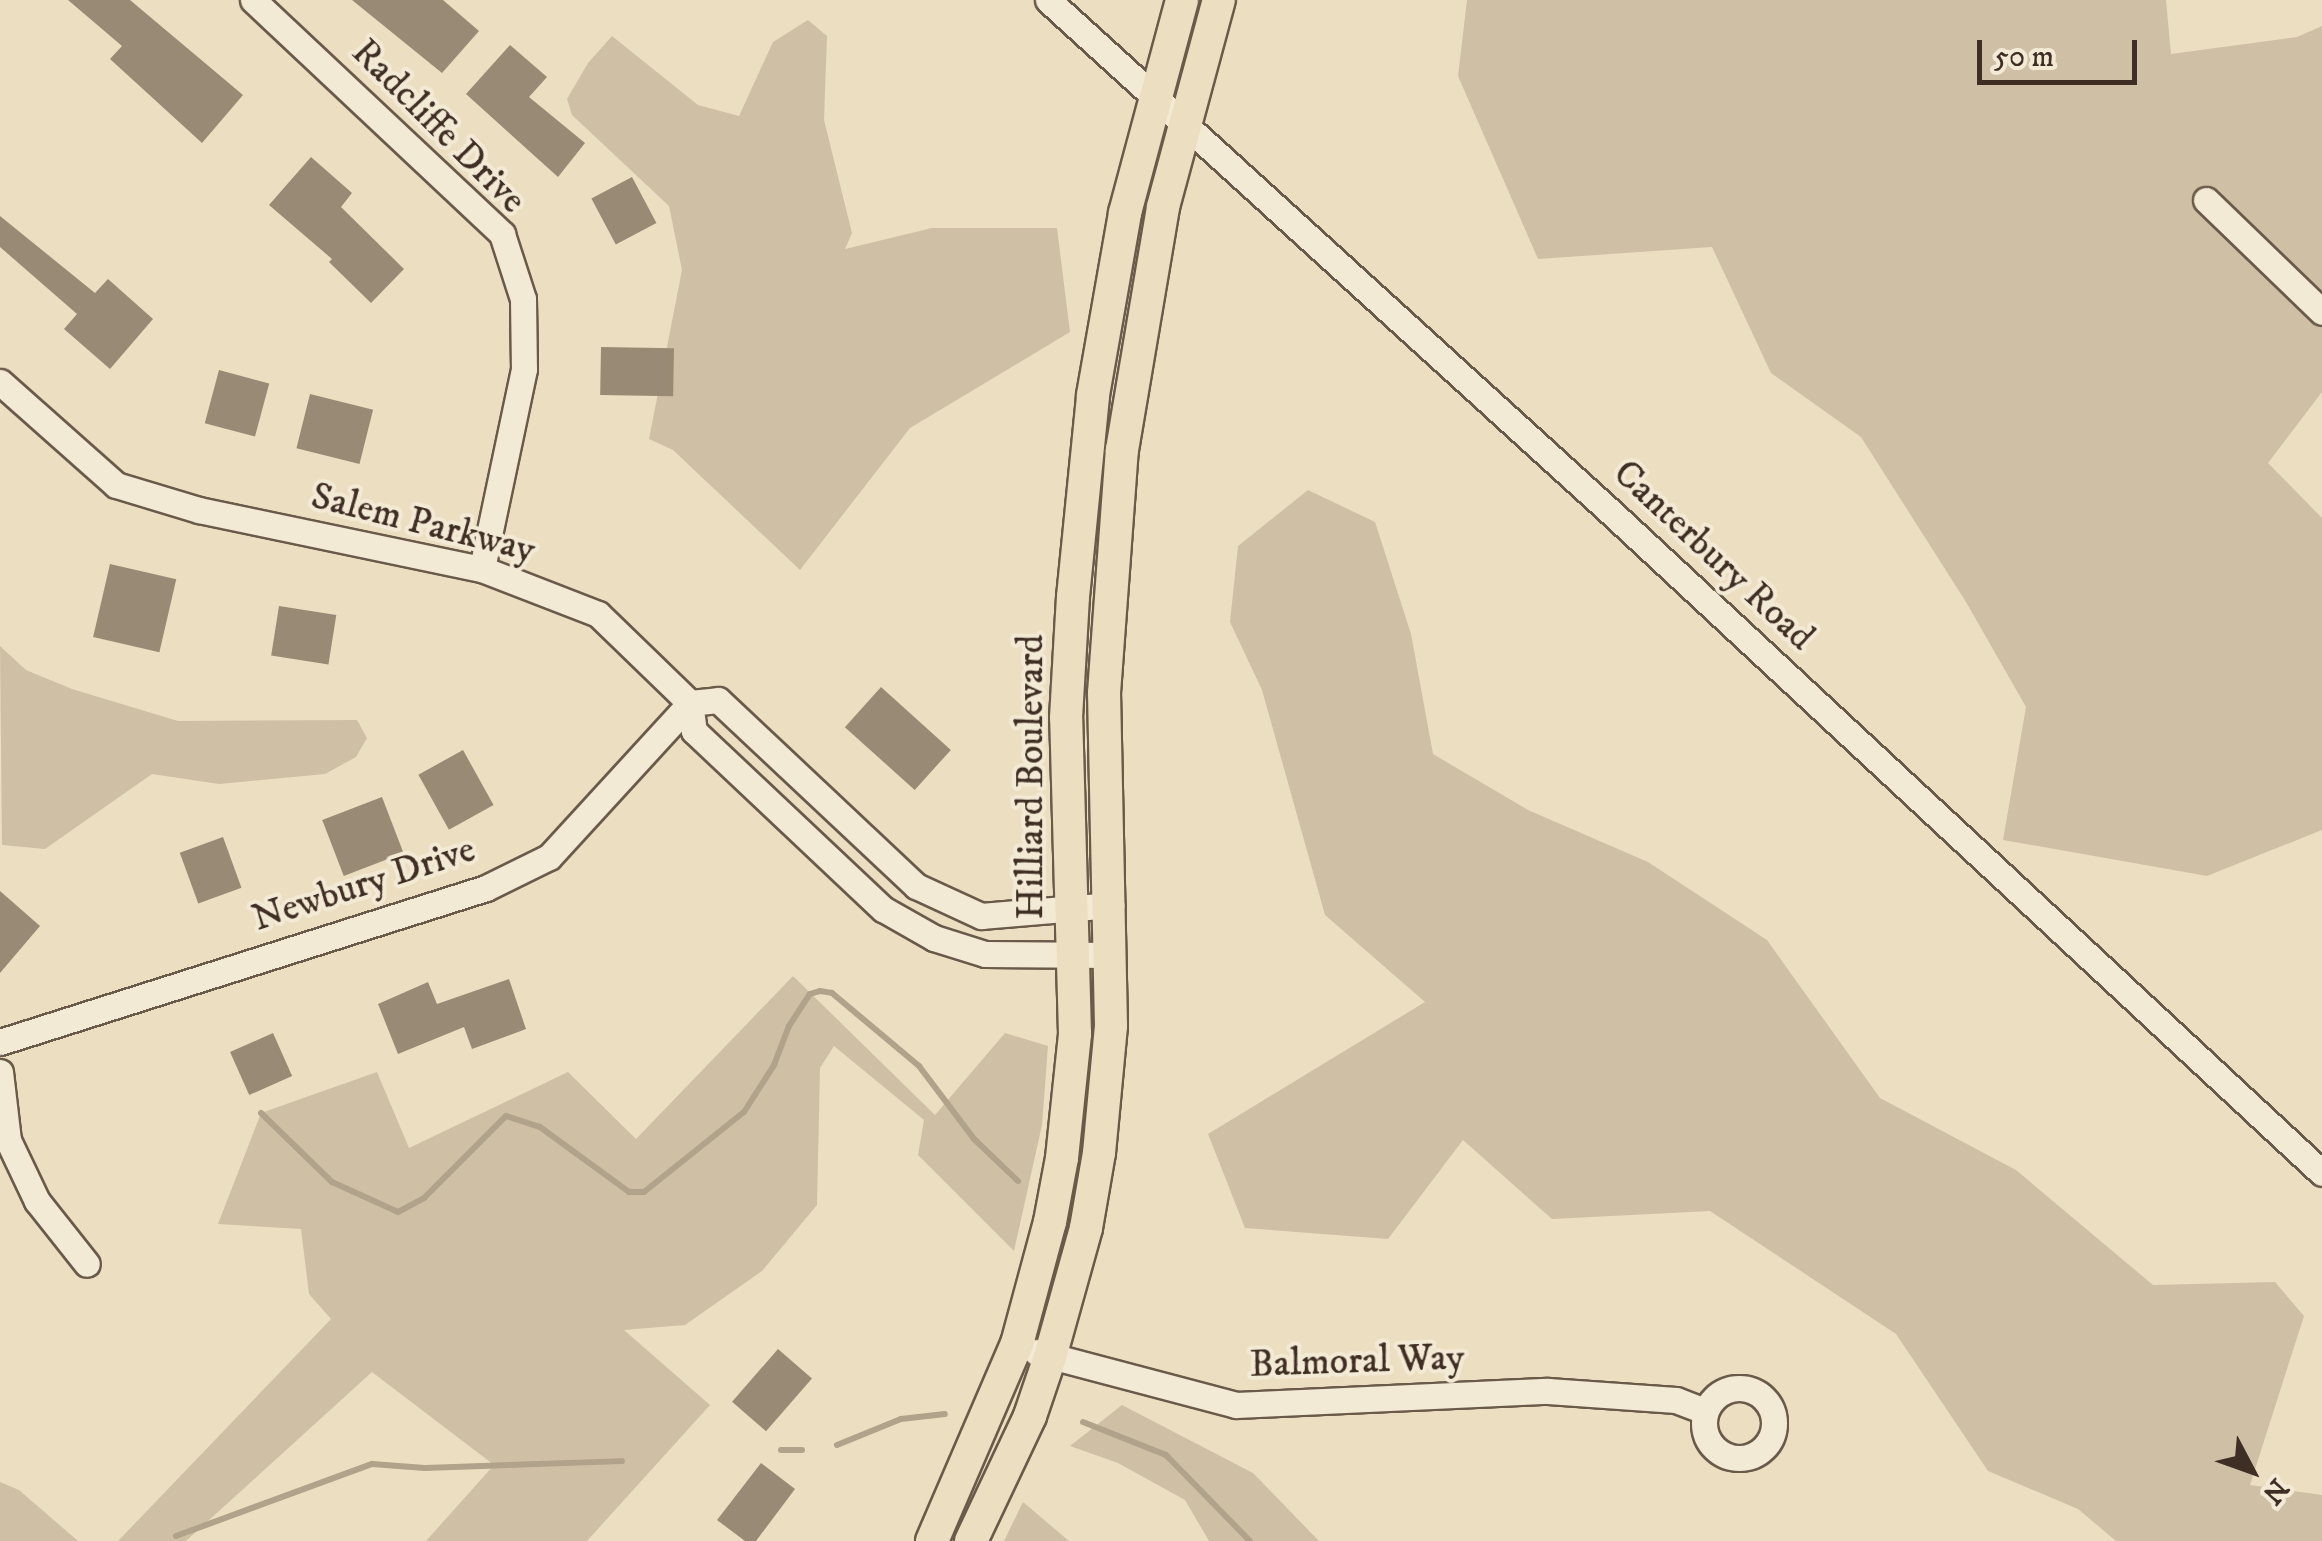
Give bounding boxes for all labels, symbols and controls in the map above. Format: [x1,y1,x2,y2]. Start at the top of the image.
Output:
scale bar [1982,20,2142,82]
street label: Radcliffe Drive [341,30,535,224]
text: 50 m [1994,39,2054,76]
street label: Canterbury Road [1603,451,1823,661]
street label: Salem Parkway [306,474,540,574]
street label: Hilliard Boulevard [1009,634,1055,920]
street label: Newbury Drive [247,828,481,942]
street label: Balmoral Way [1249,1335,1465,1389]
north arrow [2202,1421,2302,1521]
text: N [2254,1471,2296,1511]

